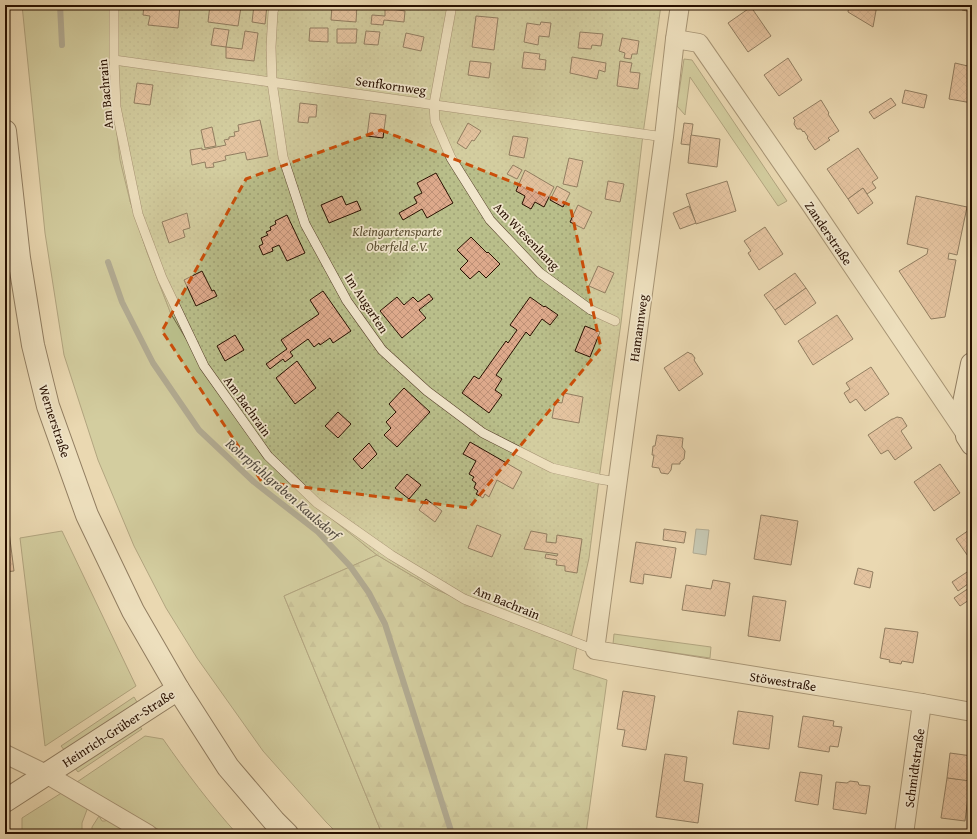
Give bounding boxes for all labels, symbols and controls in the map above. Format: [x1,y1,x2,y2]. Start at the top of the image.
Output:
street label: Am Bachrain [93,58,118,130]
street label: Senfkornweg [354,71,428,100]
street label: Zanderstraße [800,197,857,269]
street label: Am Wiesenhang [489,198,564,275]
park label: Kleingartensparte Oberfeld e.V. [351,222,442,256]
street label: Im Augarten [340,269,394,338]
street label: Hamannweg [624,293,653,363]
street label: Am Bachrain [219,372,276,441]
street label: Wernerstraße [34,382,75,460]
water label: Rohrpfuhlgraben Kaulsdorf [221,433,347,546]
street label: Am Bachrain [471,581,544,625]
street label: Stöwestraße [748,667,818,696]
street label: Heinrich-Grüber-Straße [58,685,178,772]
street label: Schmidtstraße [900,727,929,809]

